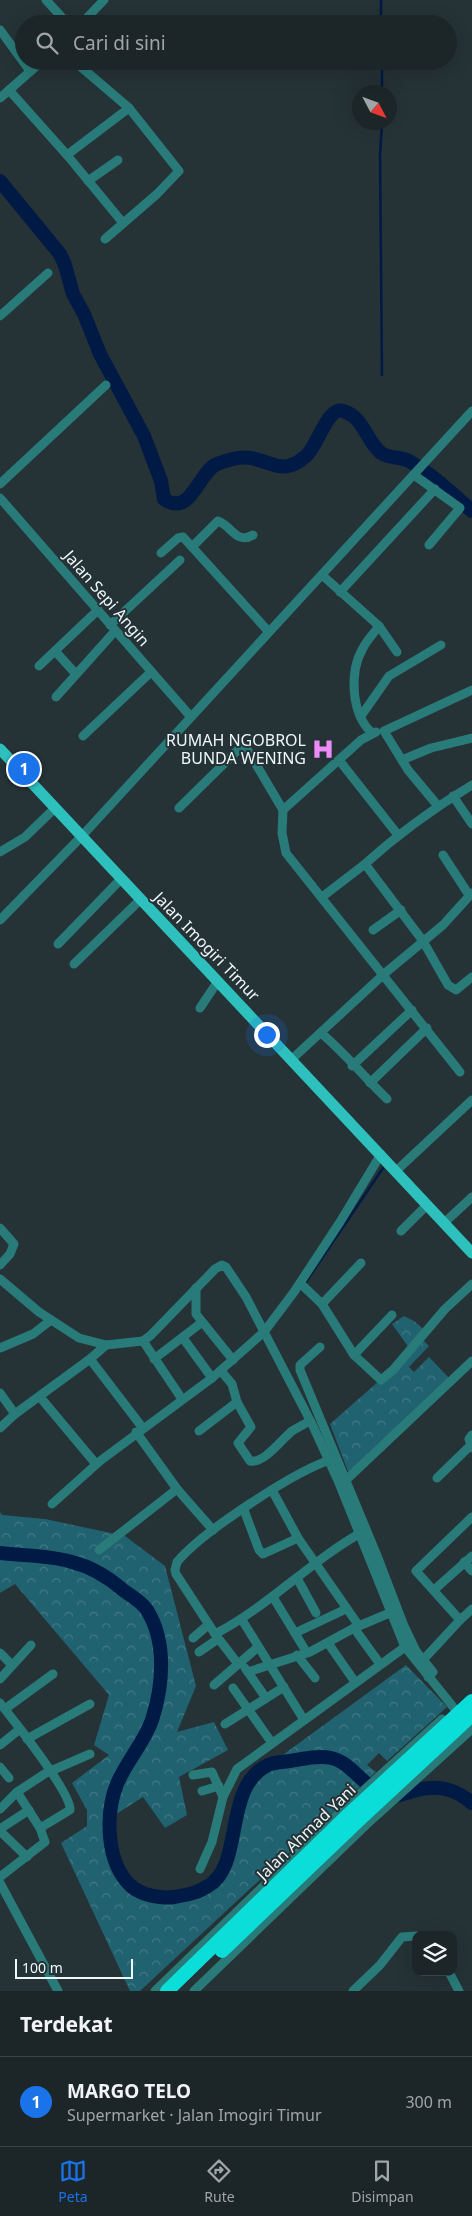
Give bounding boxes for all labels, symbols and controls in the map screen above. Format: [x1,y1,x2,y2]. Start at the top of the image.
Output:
search box [15,15,457,70]
icon: search [33,29,61,57]
text: Cari di sini [73,30,166,56]
north arrow [352,85,397,130]
street label: Jalan Sepi Angin [58,544,155,651]
place label: RUMAH NGOBROL BUNDA WENING [166,729,306,769]
hospital icon: RUMAH NGOBROL BUNDA WENING [310,736,336,762]
pin: 1 [8,750,40,788]
street label: Jalan Imogiri Timur [148,885,265,1006]
your location [254,1022,280,1048]
street label: Jalan Ahmad Yani [250,1779,360,1886]
map controls [412,1931,457,1976]
button: layers [412,1931,457,1976]
scale bar [15,1956,132,1979]
text: 100 m [22,1958,63,1977]
text: Terdekat [20,2010,113,2038]
text: MARGO TELO [67,2078,191,2104]
text: 1 [31,2091,41,2113]
text: 300 m [405,2091,452,2113]
text: Supermarket · Jalan Imogiri Timur [67,2104,322,2126]
tab: Peta [58,2157,88,2206]
tab: Rute [204,2157,235,2206]
tab: Disimpan [351,2157,414,2206]

